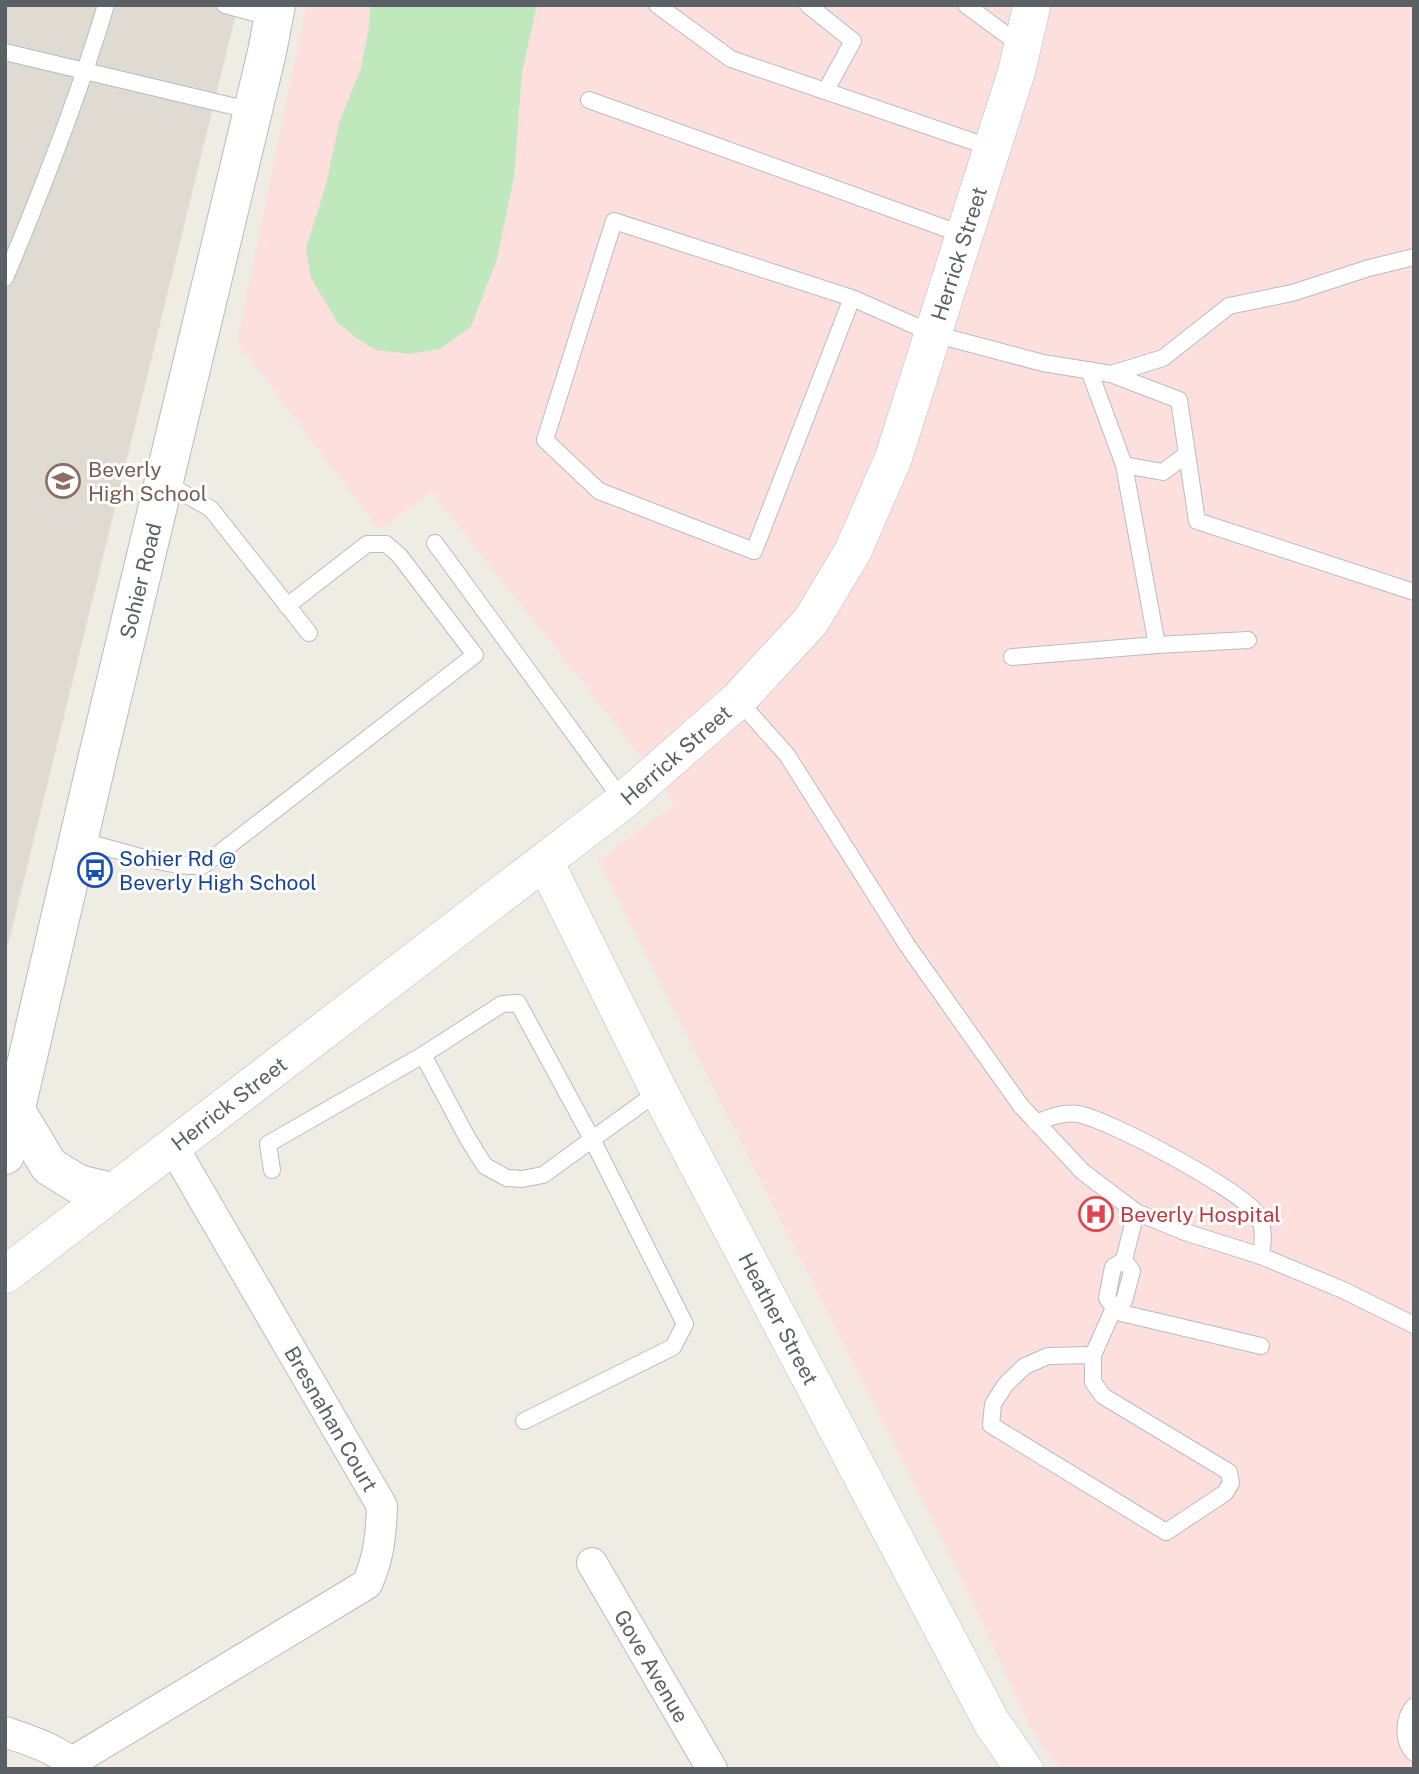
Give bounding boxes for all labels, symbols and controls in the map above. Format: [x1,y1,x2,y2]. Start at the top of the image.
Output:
street label: Herrick Street [925,184,992,324]
place label: Beverly High School [88,457,207,506]
school or university icon: Beverly High School [44,462,82,500]
street label: Sohier Road [114,520,166,641]
street label: Herrick Street [615,699,736,810]
place label: Sohier Rd @ Beverly High School [119,846,317,895]
bus stop icon: Sohier Rd @ Beverly High School [76,851,114,889]
street label: Herrick Street [166,1051,292,1156]
hospital icon: Beverly Hospital [1077,1195,1115,1233]
place label: Beverly Hospital [1120,1202,1281,1227]
street label: Heather Street [734,1248,824,1389]
street label: Bresnahan Court [279,1342,383,1496]
street label: Gove Avenue [609,1605,695,1727]

